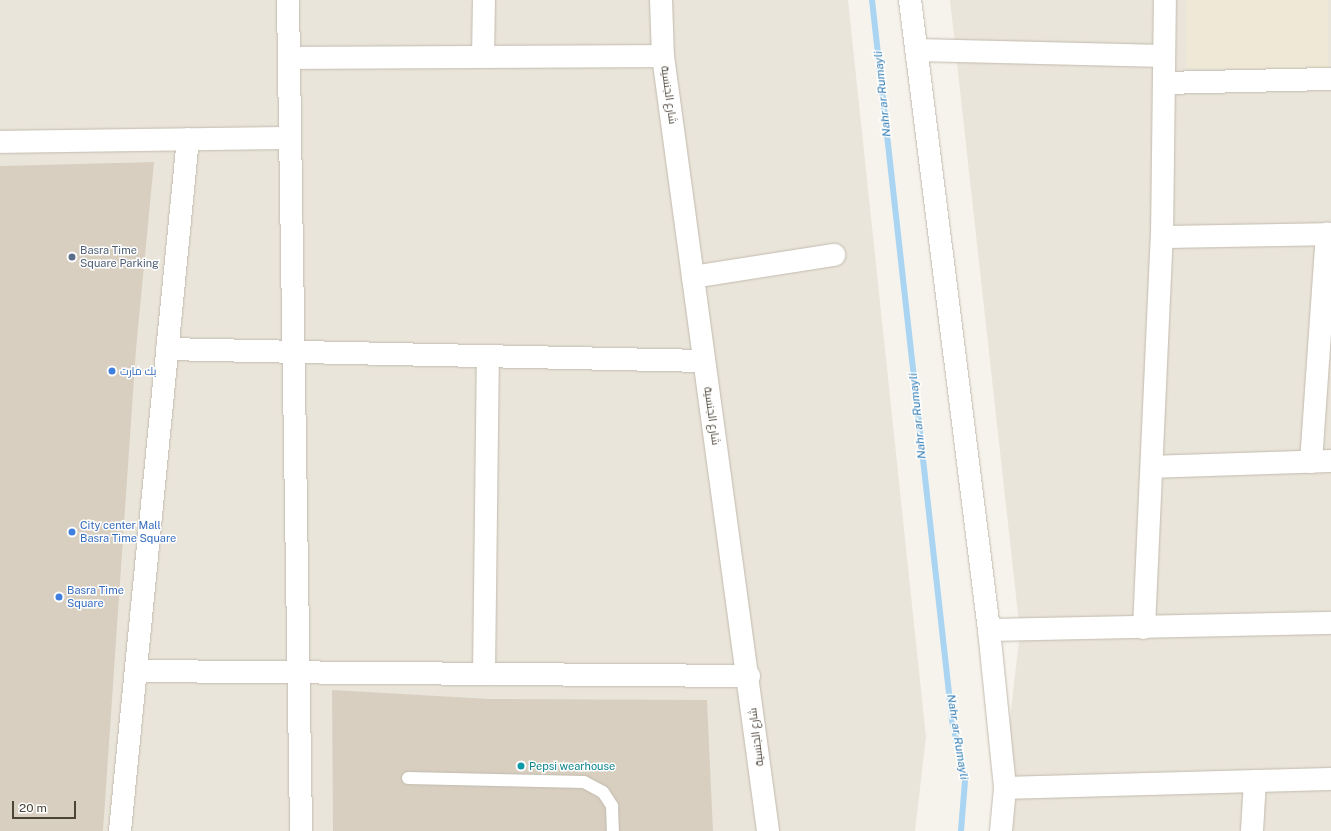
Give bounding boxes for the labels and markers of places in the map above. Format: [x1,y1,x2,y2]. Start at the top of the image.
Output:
place label: Basra Time Square Parking [80,244,159,270]
marker: Basra Time Square Parking [67,252,77,262]
place label: بك مارت [120,364,156,378]
marker: بك مارت [107,366,117,376]
place label: City center Mall Basra Time Square [80,519,176,545]
marker: City center Mall Basra Time Square [67,527,77,537]
place label: Basra Time Square [67,584,124,610]
marker: Basra Time Square [54,592,64,602]
place label: Pepsi wearhouse [529,759,615,773]
marker: Pepsi wearhouse [516,761,526,771]

